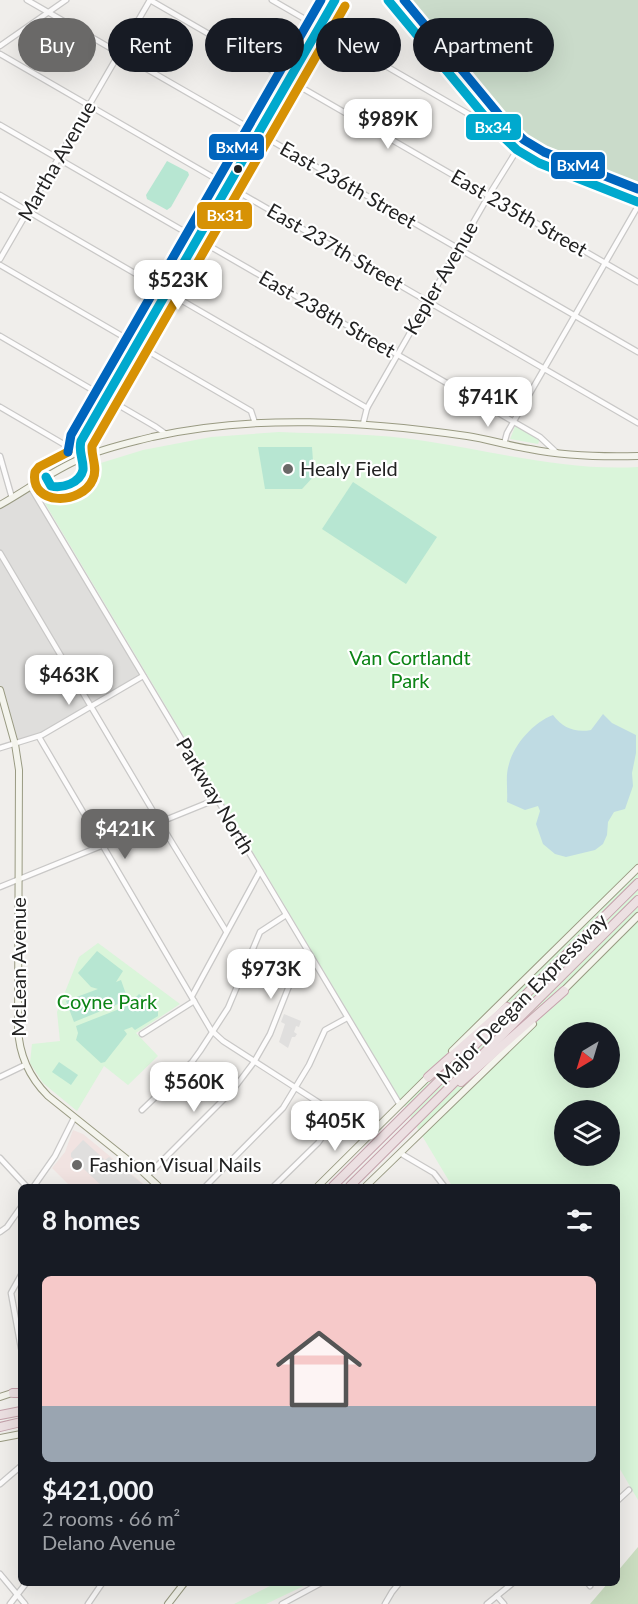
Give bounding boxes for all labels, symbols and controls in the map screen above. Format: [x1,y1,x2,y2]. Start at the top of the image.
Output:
chip: Buy [18,18,96,72]
chip: Rent [108,18,193,72]
chip: Filters [205,18,304,72]
chip: New [316,18,401,72]
chip: Apartment [413,18,554,72]
street label: Martha Avenue [12,96,100,225]
pin: $989K [346,99,430,150]
text: $989K [358,106,418,130]
line badge: Bx34 [465,113,522,141]
text: Bx34 [474,117,512,136]
line badge: BxM4 [208,133,265,161]
street label: East 236th Street [276,135,421,233]
text: BxM4 [216,137,259,156]
line badge: BxM4 [550,151,606,180]
text: BxM4 [557,155,600,174]
unlabelled marker [232,163,244,175]
street label: East 235th Street [447,163,592,261]
street label: East 237th Street [263,197,408,295]
line badge: Bx31 [196,201,253,230]
text: Bx31 [206,205,244,224]
street label: Kepler Avenue [398,216,482,339]
pin: $523K [136,260,220,311]
street label: East 238th Street [255,264,400,362]
text: $523K [148,267,208,291]
pin: $741K [446,377,530,428]
text: $741K [458,384,518,408]
place label: Healy Field [300,456,398,480]
marker: Healy Field [281,462,295,476]
park label: Van Cortlandt Park [349,645,471,692]
pin: $463K [27,655,111,706]
text: $463K [39,662,99,686]
street label: Parkway North [172,733,260,858]
pin: $421K [83,809,167,860]
text: $421K [95,816,155,840]
street label: McLean Avenue [6,897,30,1037]
street label: Major Deegan Expressway [431,907,612,1089]
pin: $973K [229,949,313,1000]
text: $973K [241,956,301,980]
park label: Coyne Park [57,989,158,1013]
north arrow [554,1022,620,1088]
map controls [554,1022,620,1166]
pin: $560K [152,1062,236,1113]
text: $560K [164,1069,224,1093]
button: layers [554,1100,620,1166]
pin: $405K [293,1101,377,1152]
text: $405K [305,1108,365,1132]
place label: Fashion Visual Nails [89,1152,261,1176]
marker: Fashion Visual Nails [70,1158,84,1172]
text: 8 homes [42,1204,140,1236]
icon: filters [563,1204,596,1237]
icon: home [265,1315,373,1423]
text: $421,000 [42,1474,154,1506]
text: 2 rooms · 66 m² [42,1506,180,1530]
text: Delano Avenue [42,1530,175,1554]

